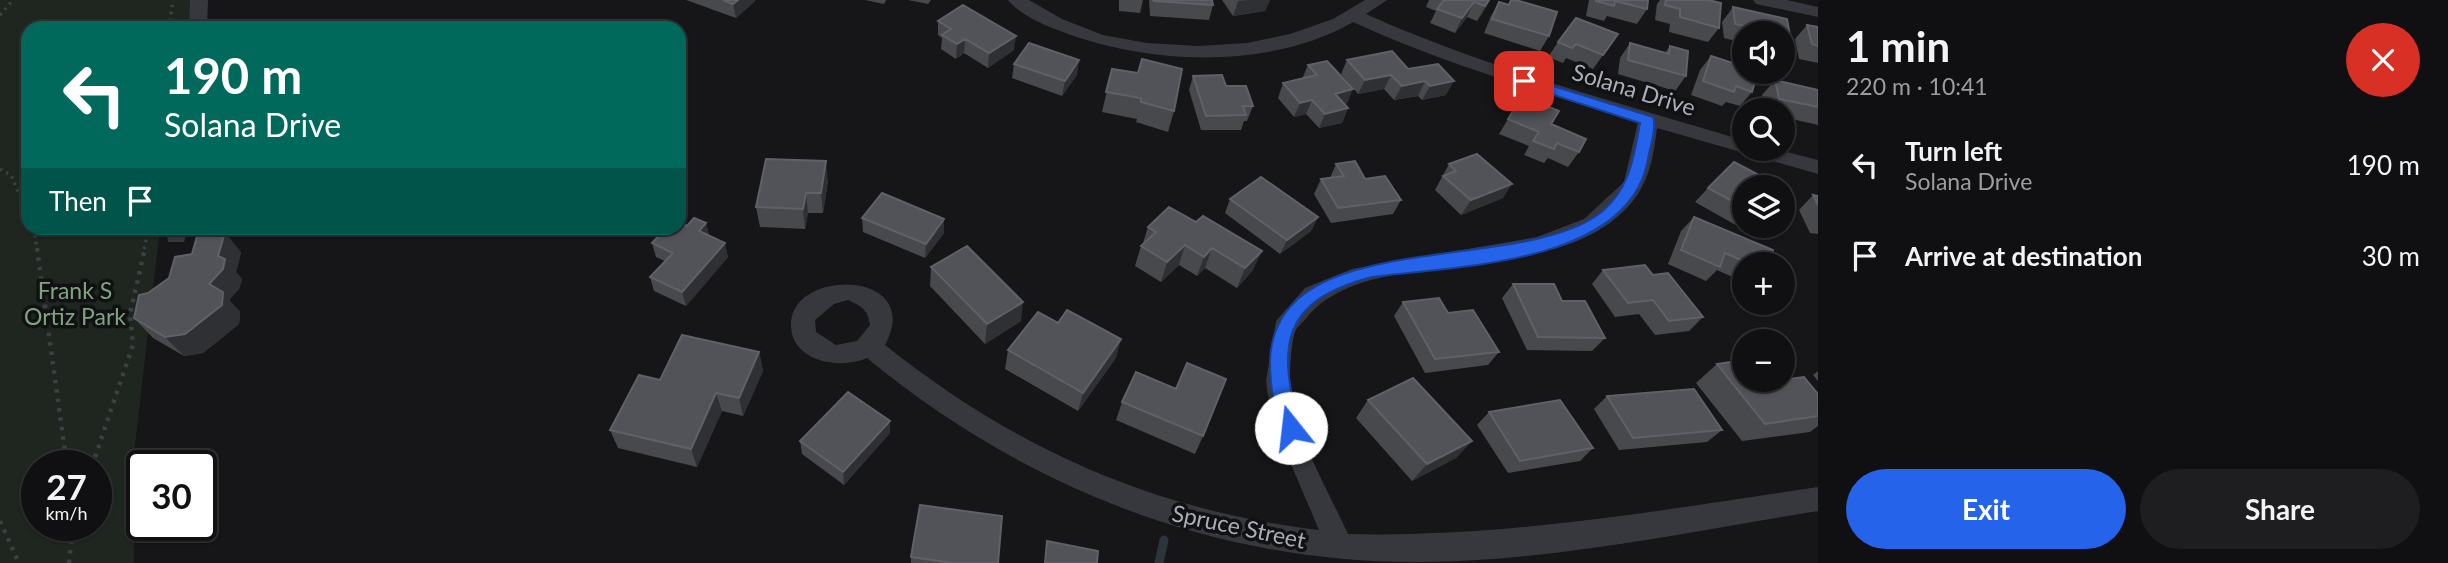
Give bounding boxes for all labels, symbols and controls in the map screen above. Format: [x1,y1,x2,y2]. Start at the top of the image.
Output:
map controls [1732,21,1795,392]
button: sound [1732,21,1795,84]
text: 1 min [1846,21,1950,71]
button: close [2346,23,2420,97]
text: 190 m [164,46,302,104]
icon: left [49,49,140,140]
pin [1494,51,1554,111]
street label: Solana Drive [1569,57,1699,121]
icon: arrive [1505,62,1543,100]
text: 220 m · 10:41 [1846,72,1988,100]
button: search [1732,98,1795,161]
text: Solana Drive [164,105,341,144]
text: Turn left [1905,135,2002,167]
icon: left [1846,146,1884,184]
text: 190 m [2347,149,2420,181]
text: Solana Drive [1905,167,2032,195]
button: layers [1732,175,1795,238]
icon: arrive [121,182,159,220]
text: Then [49,185,107,217]
icon: arrive [1846,237,1884,275]
text: Arrive at destination [1905,240,2142,272]
text: 30 m [2362,240,2420,272]
button: + [1732,252,1795,315]
park label: Frank S Ortiz Park [24,276,126,330]
button: − [1732,329,1795,392]
position arrow [1254,391,1328,465]
speed limit sign: 30 [126,450,217,541]
text: 27 [46,465,87,507]
button: Exit [1846,469,2126,549]
button: Share [2140,469,2420,549]
street label: Spruce Street [1170,498,1309,554]
text: km/h [45,502,88,524]

